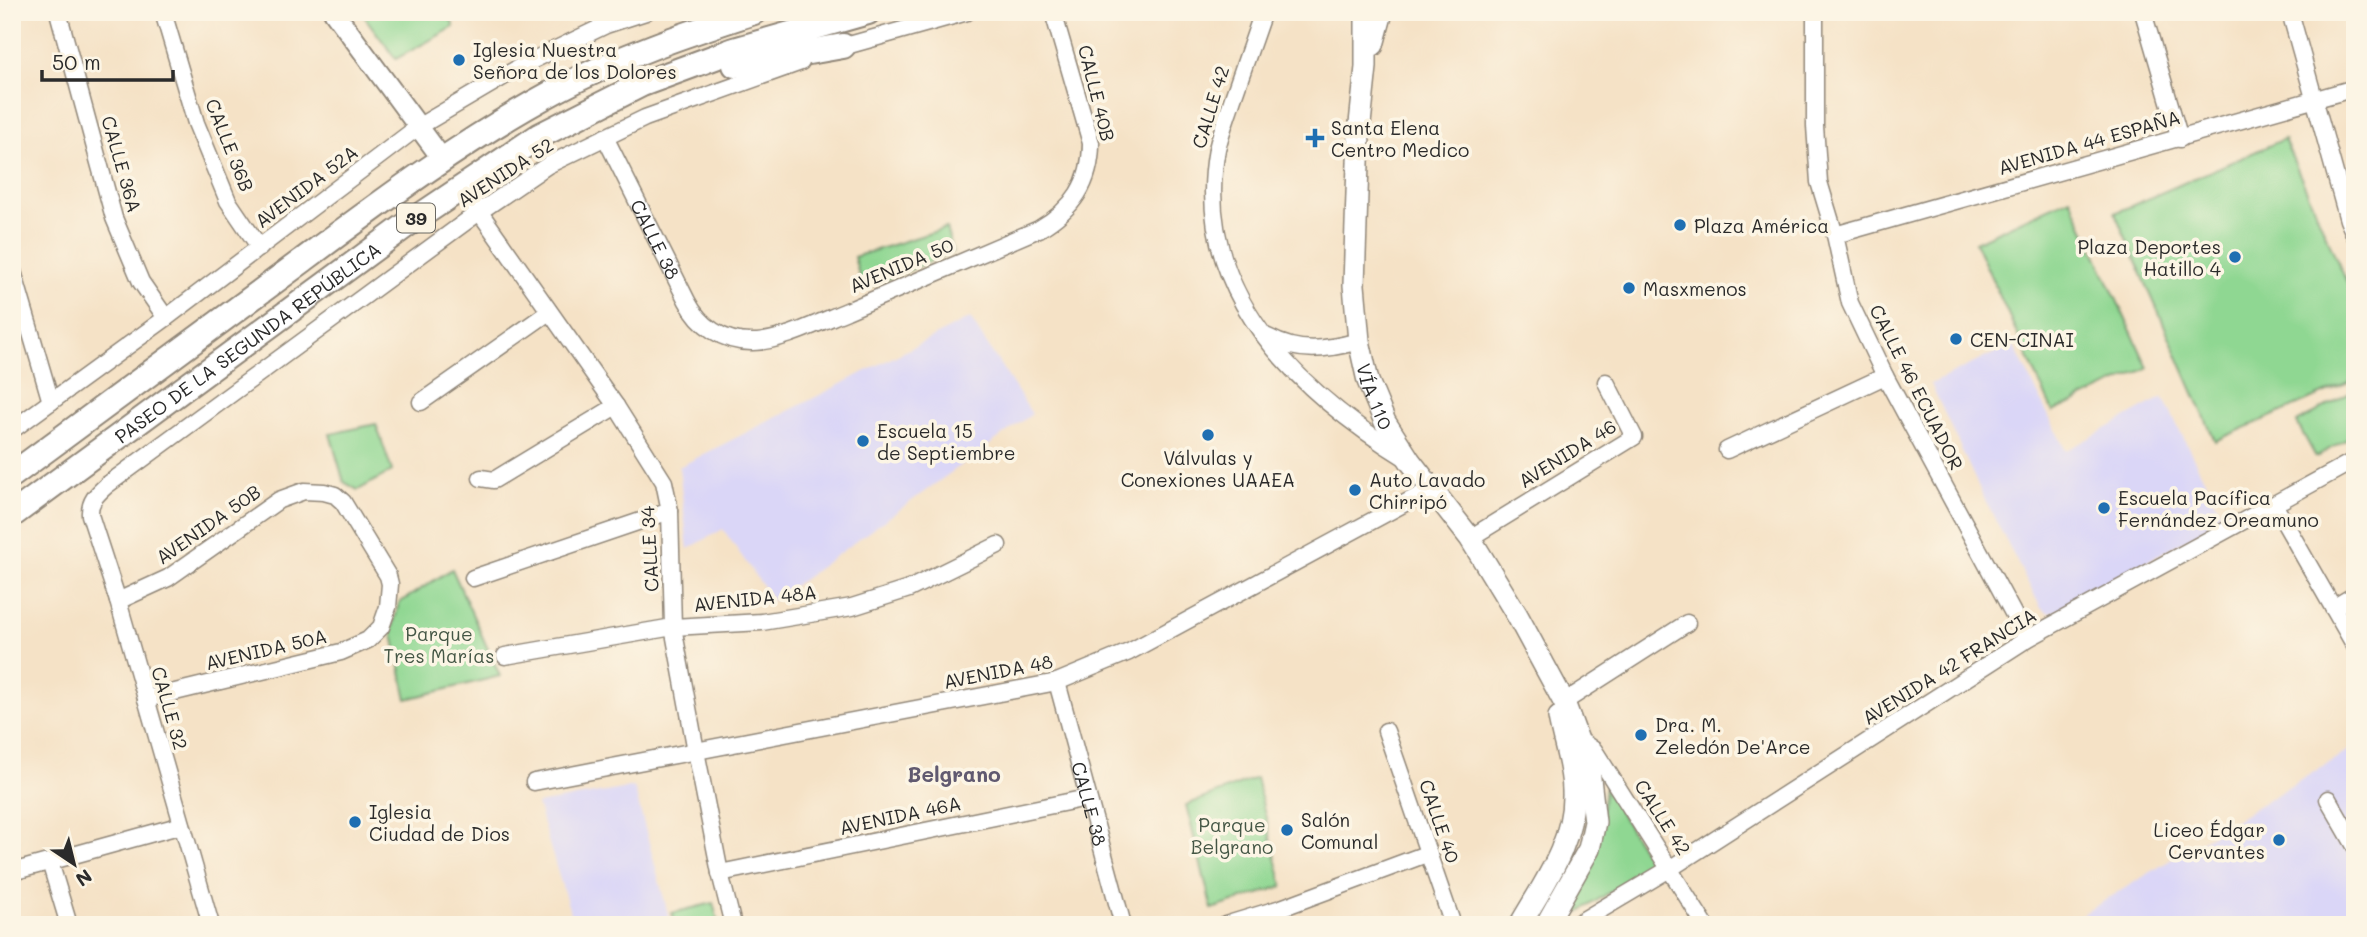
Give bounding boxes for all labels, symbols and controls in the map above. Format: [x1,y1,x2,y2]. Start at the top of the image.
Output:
place label: Iglesia Nuestra Señora de los Dolores [473,37,677,84]
scale bar [42,38,173,82]
street label: CALLE 40B [1073,42,1121,144]
text: 50 m [52,48,101,75]
marker: Iglesia Nuestra Señora de los Dolores [451,52,467,68]
street label: CALLE 42 [1186,63,1234,151]
street label: CALLE 36B [200,95,260,195]
street label: AVENIDA 44 ESPAÑA [1995,104,2183,180]
street label: CALLE 36A [96,113,148,215]
place label: Santa Elena Centro Medico [1331,115,1469,162]
marker: Santa Elena Centro Medico [1305,128,1325,148]
street label: AVENIDA 52 [452,132,558,212]
street label: AVENIDA 52A [249,139,363,233]
street label: CALLE 38 [625,195,686,283]
road number: 39 [397,204,435,232]
place label: Plaza América [1694,213,1829,238]
marker: Plaza América [1672,217,1688,233]
street label: AVENIDA 50 [845,232,957,298]
place label: Plaza Deportes Hatillo 4 [2078,234,2221,281]
street label: PASEO DE LA SEGUNDA REPÚBLICA [109,236,385,448]
marker: Plaza Deportes Hatillo 4 [2227,249,2243,265]
place label: Masxmenos [1643,276,1747,301]
marker: Masxmenos [1621,280,1637,296]
street label: CALLE 46 ECUADOR [1864,300,1970,474]
place label: CEN-CINAI [1970,327,2074,352]
marker: CEN-CINAI [1948,331,1964,347]
street label: VÍA 110 [1352,361,1399,434]
street label: AVENIDA 46 [1513,413,1621,493]
place label: Escuela 15 de Septiembre [877,418,1016,465]
marker: Válvulas y Conexiones UAAEA [1200,427,1216,443]
marker: Escuela 15 de Septiembre [855,433,871,449]
place label: Válvulas y Conexiones UAAEA [1121,445,1295,492]
place label: Auto Lavado Chirripó [1369,467,1485,514]
street label: AVENIDA 50B [151,479,265,569]
marker: Auto Lavado Chirripó [1347,482,1363,498]
place label: Escuela Pacífica Fernández Oreamuno [2118,485,2319,532]
marker: Escuela Pacífica Fernández Oreamuno [2096,500,2112,516]
street label: CALLE 34 [634,505,664,593]
street label: AVENIDA 48A [692,579,818,617]
street label: AVENIDA 42 FRANCIA [1857,602,2041,730]
park label: Parque Tres Marías [384,621,494,668]
street label: AVENIDA 50A [203,623,329,675]
street label: AVENIDA 48 [941,648,1055,694]
street label: CALLE 32 [146,664,194,752]
place label: Dra. M. Zeledón De'Arce [1655,712,1811,759]
marker: Dra. M. Zeledón De'Arce [1633,727,1649,743]
street label: CALLE 38 [1067,759,1113,849]
district label: Belgrano [907,760,1001,787]
street label: CALLE 42 [1629,774,1697,860]
street label: CALLE 40 [1414,776,1466,866]
street label: AVENIDA 46A [837,790,963,840]
place label: Iglesia Ciudad de Dios [369,799,510,846]
place label: Salón Comunal [1301,807,1379,854]
park label: Parque Belgrano [1191,812,1273,859]
marker: Iglesia Ciudad de Dios [347,814,363,830]
place label: Liceo Édgar Cervantes [2154,817,2265,864]
marker: Salón Comunal [1279,822,1295,838]
north arrow [38,828,108,898]
marker: Liceo Édgar Cervantes [2271,832,2287,848]
text: N [71,864,97,893]

